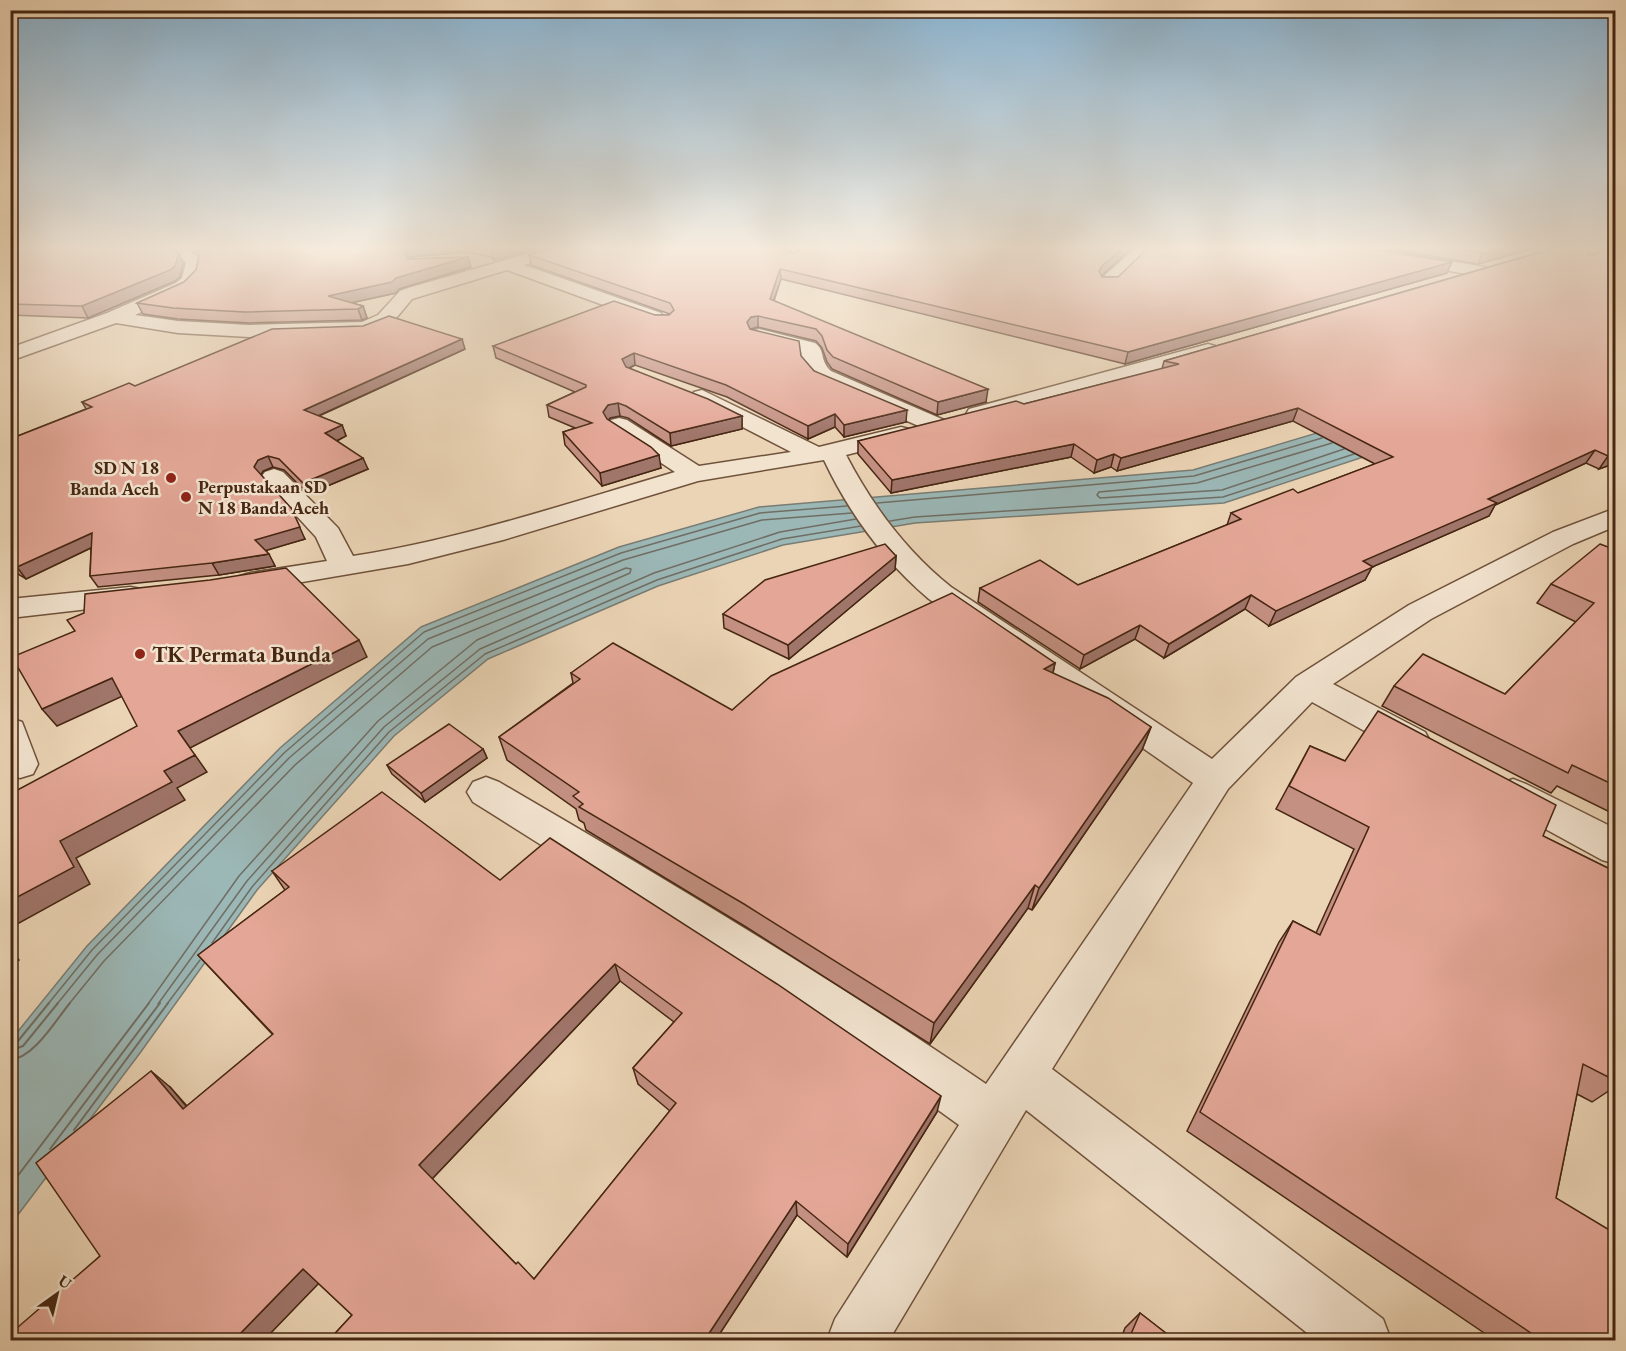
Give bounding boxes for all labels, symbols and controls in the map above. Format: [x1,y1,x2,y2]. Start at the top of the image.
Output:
place label: SD N 18 Banda Aceh [70,456,159,500]
marker: SD N 18 Banda Aceh [164,471,178,485]
place label: Perpustakaan SD N 18 Banda Aceh [198,475,329,519]
marker: Perpustakaan SD N 18 Banda Aceh [179,490,193,504]
place label: TK Permata Bunda [152,640,331,669]
marker: TK Permata Bunda [133,647,147,661]
north arrow [27,1264,87,1324]
text: U [54,1270,76,1294]

